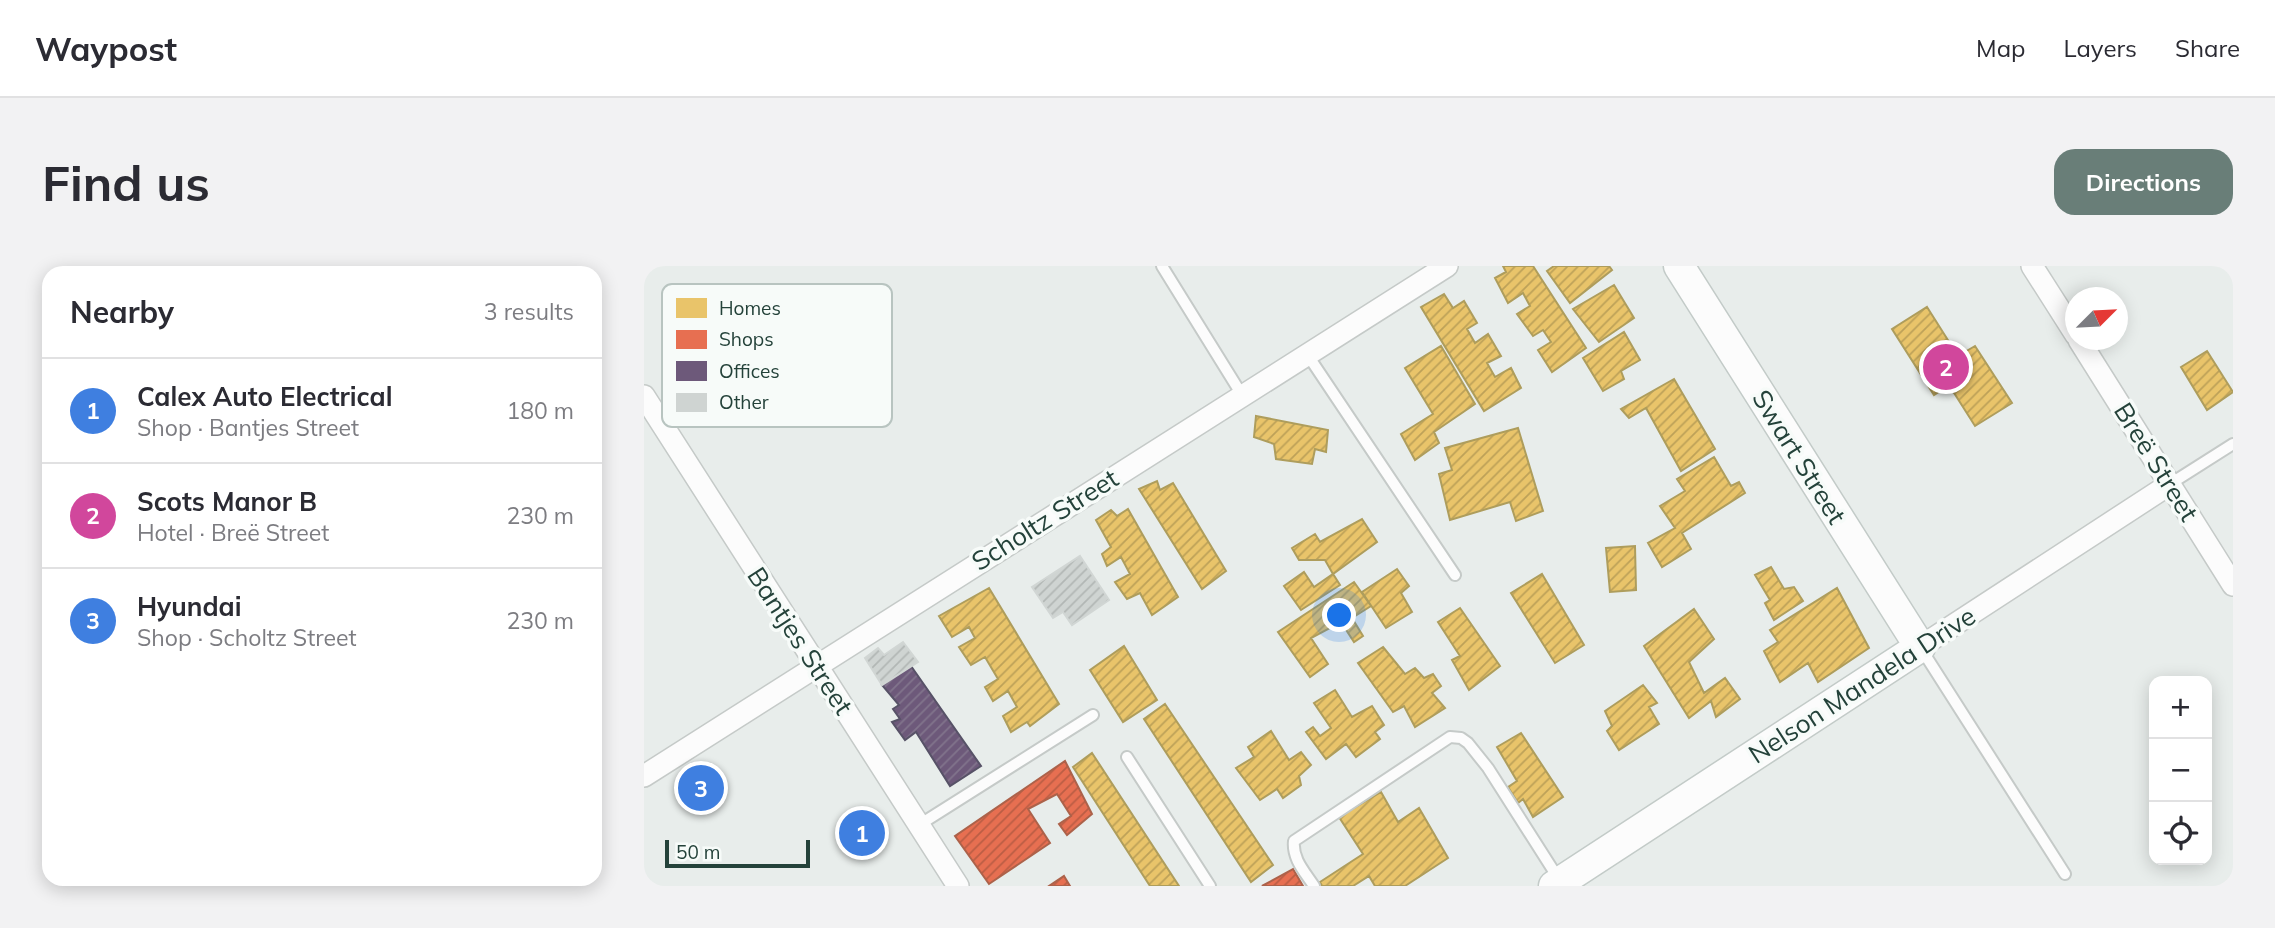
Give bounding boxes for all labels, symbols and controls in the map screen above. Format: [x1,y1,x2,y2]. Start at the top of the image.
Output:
text: Waypost [35,28,177,69]
text: Map [1976,33,2025,63]
text: Layers [2063,33,2137,63]
text: Share [2175,33,2240,63]
button: Directions [2054,149,2233,215]
text: Find us [42,152,210,213]
legend [662,284,892,427]
north arrow [2065,287,2128,350]
text: Nearby [70,293,174,331]
text: Homes [719,296,781,320]
text: 3 results [484,297,574,326]
text: Shops [719,327,774,351]
pin: 2 [1923,341,1969,393]
text: Offices [719,359,780,383]
text: Calex Auto Electrical [137,380,393,413]
street label: Swart Street [1745,384,1854,530]
text: Other [719,390,769,414]
text: 1 [86,396,100,425]
text: 180 m [506,396,574,425]
street label: Breë Street [2107,396,2206,527]
text: Shop · Bantjes Street [137,413,359,442]
street label: Scholtz Street [965,461,1124,578]
text: Scots Manor B [137,485,317,518]
text: 2 [86,501,100,530]
text: 230 m [506,501,574,530]
text: Hotel · Breë Street [137,518,329,547]
street label: Bantjes Street [740,561,860,721]
text: Hyundai [137,590,241,623]
your location [1322,598,1356,632]
street label: Nelson Mandela Drive [1742,599,1981,770]
text: 3 [86,606,100,635]
text: 230 m [506,606,574,635]
text: Shop · Scholtz Street [137,623,356,652]
map controls [2149,676,2212,865]
button: + [2149,676,2212,739]
button: − [2149,739,2212,802]
pin: 3 [678,762,724,814]
button: locate [2149,802,2212,865]
pin: 1 [839,807,885,859]
scale bar [665,837,810,869]
text: 50 m [676,840,720,864]

